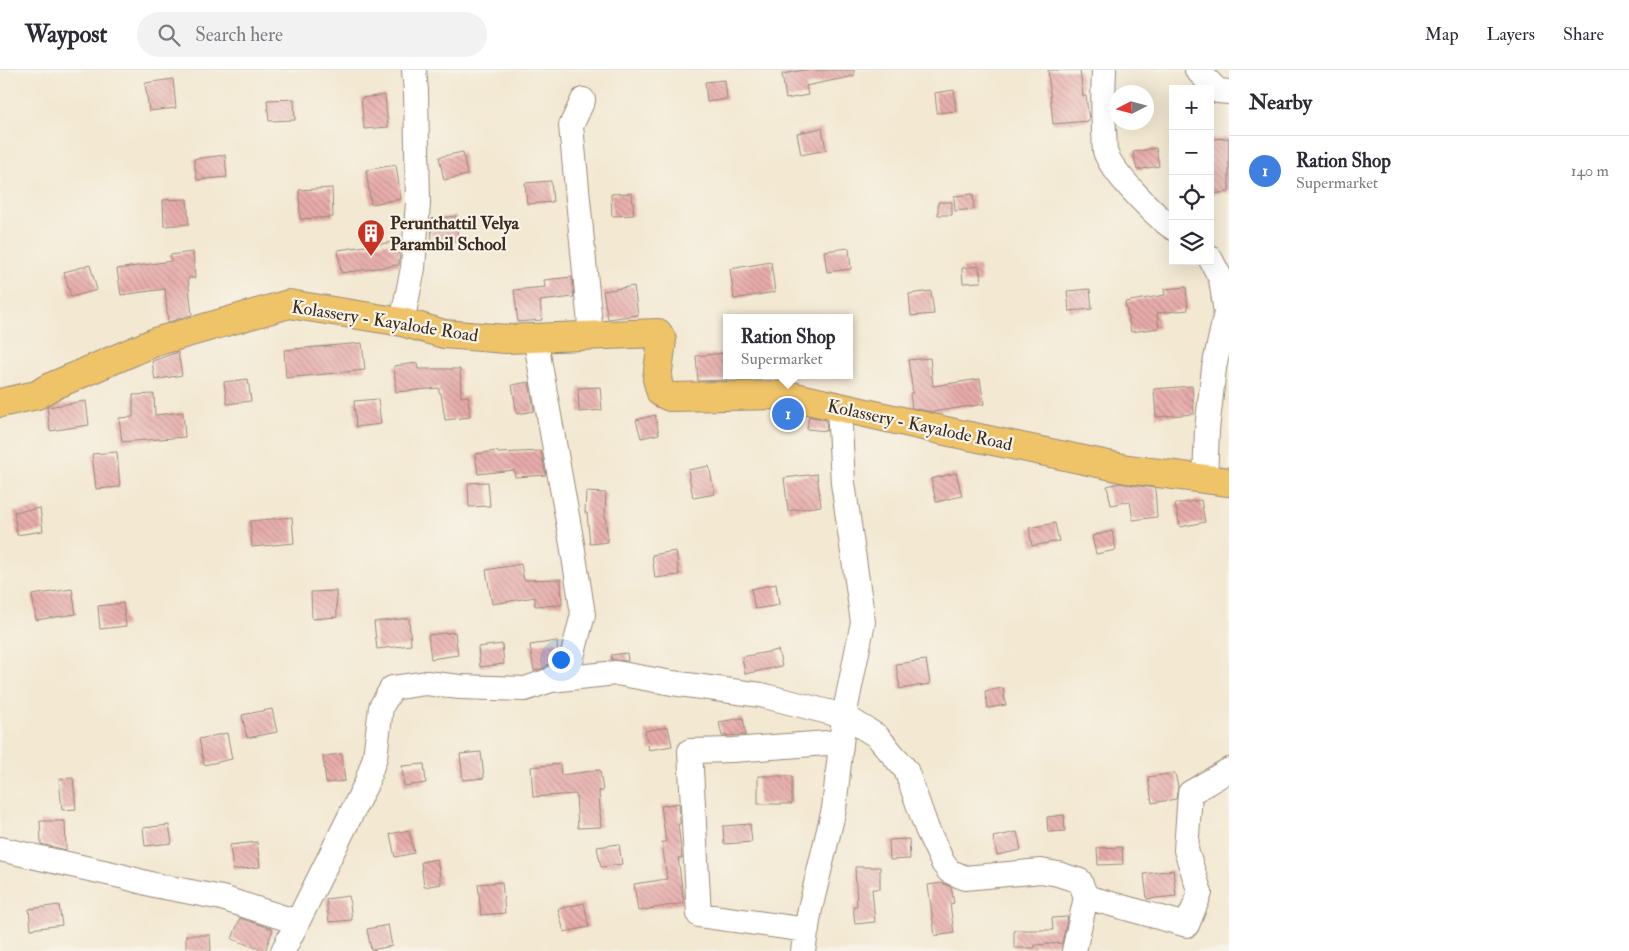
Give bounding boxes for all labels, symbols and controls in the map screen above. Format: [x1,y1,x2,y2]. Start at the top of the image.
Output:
search box [137,12,487,57]
text: Waypost [25,19,107,50]
icon: search [155,21,183,49]
text: Search here [195,23,283,47]
text: Map [1425,23,1459,46]
text: Layers [1487,23,1535,46]
text: Share [1563,23,1604,46]
north arrow [1109,85,1154,130]
map controls [1169,85,1214,265]
button: + [1169,85,1214,130]
text: Nearby [1249,89,1312,116]
button: − [1169,130,1214,175]
text: Ration Shop [1296,149,1391,173]
text: 1 [1262,161,1268,181]
text: 140 m [1571,161,1609,181]
text: Supermarket [1296,173,1378,193]
button: locate [1169,175,1214,220]
place label: Perunthattil Velya Parambil School [390,212,519,256]
building icon: Perunthattil Velya Parambil School [356,218,386,257]
button: layers [1169,220,1214,265]
street label: Kolassery - Kayalode Road [290,295,480,348]
popup [723,314,853,379]
text: Ration Shop [741,325,835,349]
text: Supermarket [741,349,823,369]
pin: 1 [772,395,804,433]
street label: Kolassery - Kayalode Road [825,395,1015,456]
your location [548,647,574,673]

